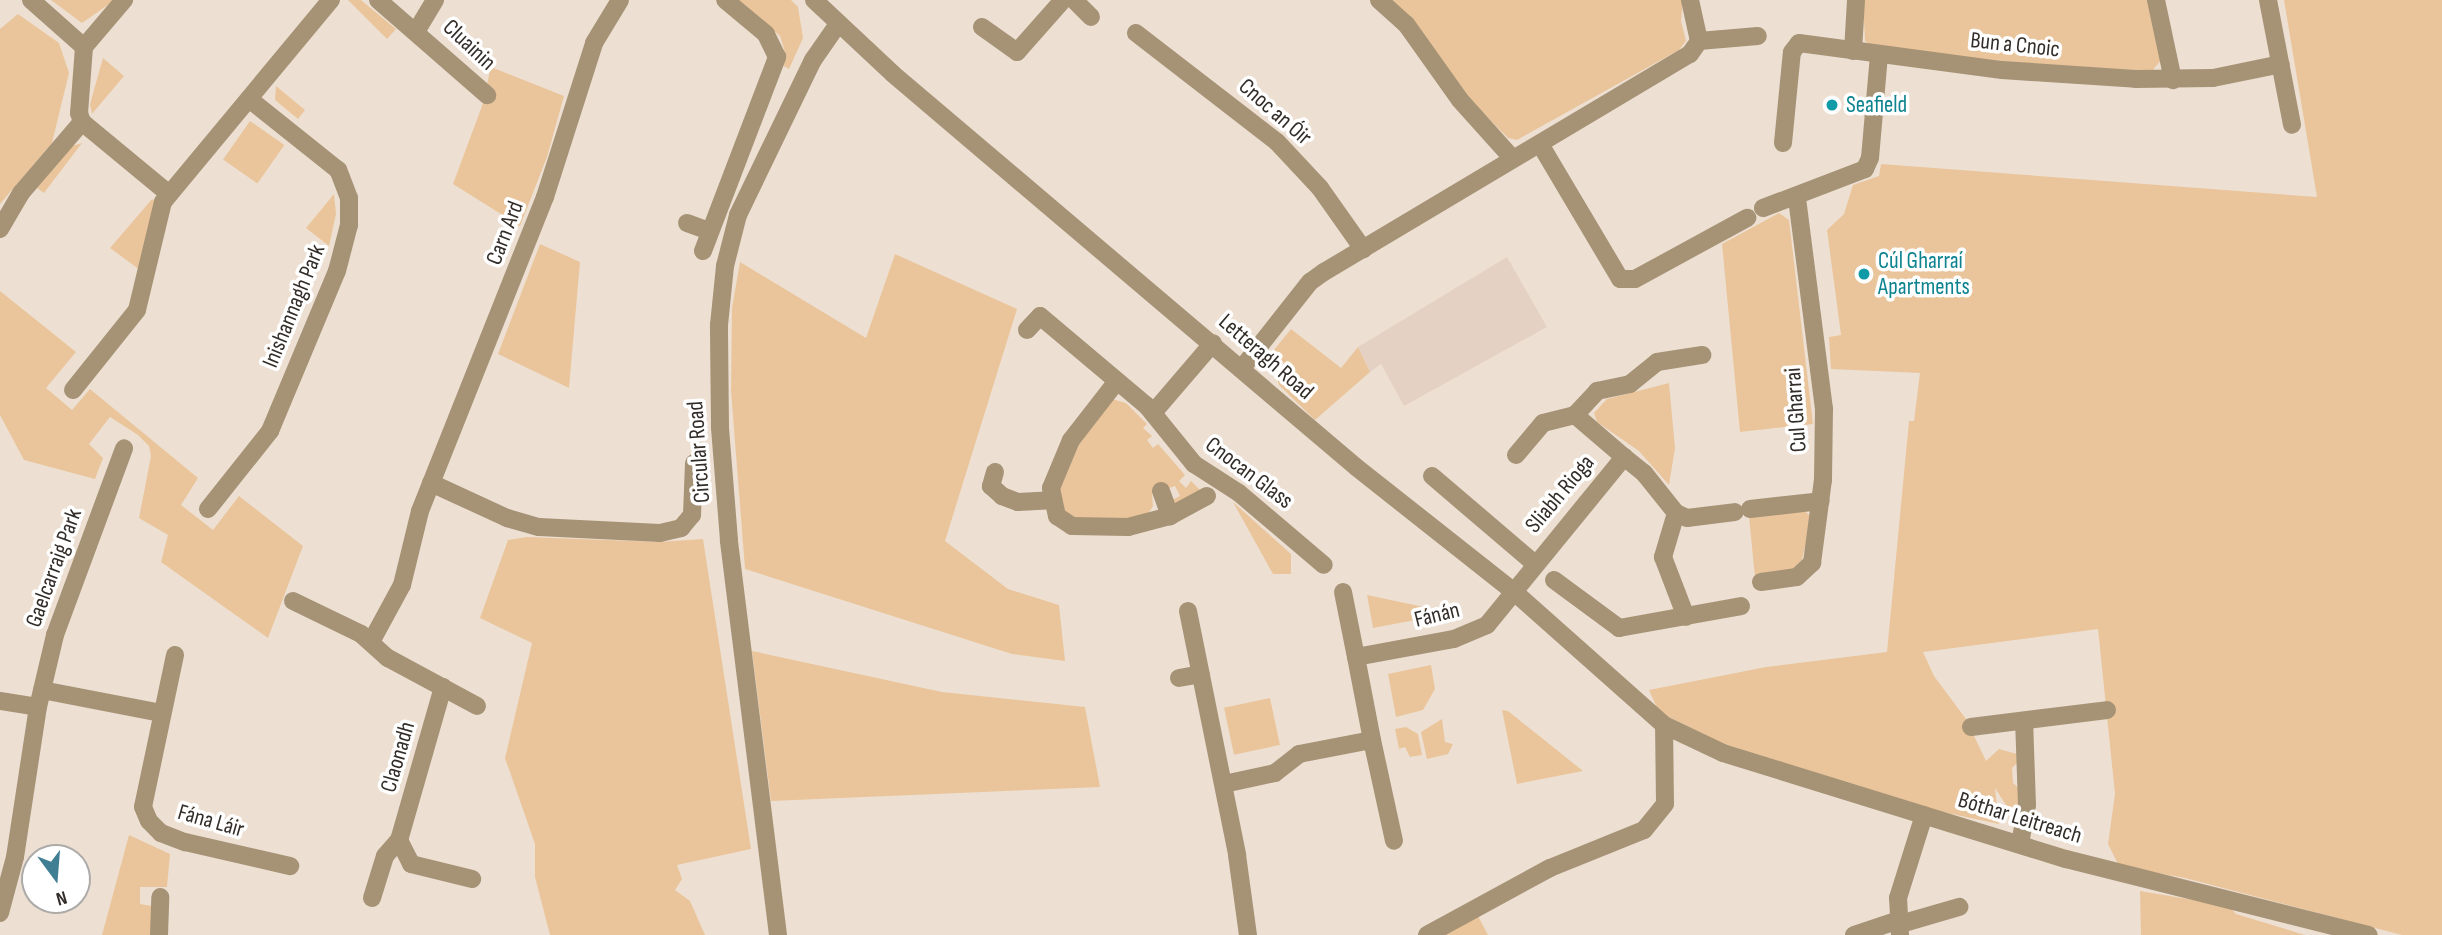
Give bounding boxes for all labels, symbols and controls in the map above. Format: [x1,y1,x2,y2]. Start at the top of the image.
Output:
street label: Cluainin [437,14,501,76]
street label: Bun a Cnoic [1969,27,2061,63]
street label: Cnoc an Óir [1233,73,1317,151]
place label: Seafield [1846,91,1907,119]
marker: Seafield [1824,97,1840,113]
street label: Carn Ard [480,197,530,269]
street label: Inishannagh Park [257,240,331,372]
place label: Cúl Gharraí Apartments [1878,247,1970,301]
marker: Cúl Gharraí Apartments [1856,266,1872,282]
street label: Letteragh Road [1213,308,1319,406]
street label: Cul Gharrai [1779,367,1813,453]
street label: Circular Road [682,400,716,504]
street label: Cnocan Glass [1200,431,1298,515]
street label: Sliabh Rioga [1520,450,1600,538]
street label: Gaelcarraig Park [20,505,88,631]
street label: Fánán [1411,596,1463,634]
street label: Claonadh [375,719,421,795]
street label: Bóthar Leitreach [1955,786,2085,850]
street label: Fána Láir [175,798,247,844]
north arrow [21,844,91,914]
text: N [53,885,69,910]

